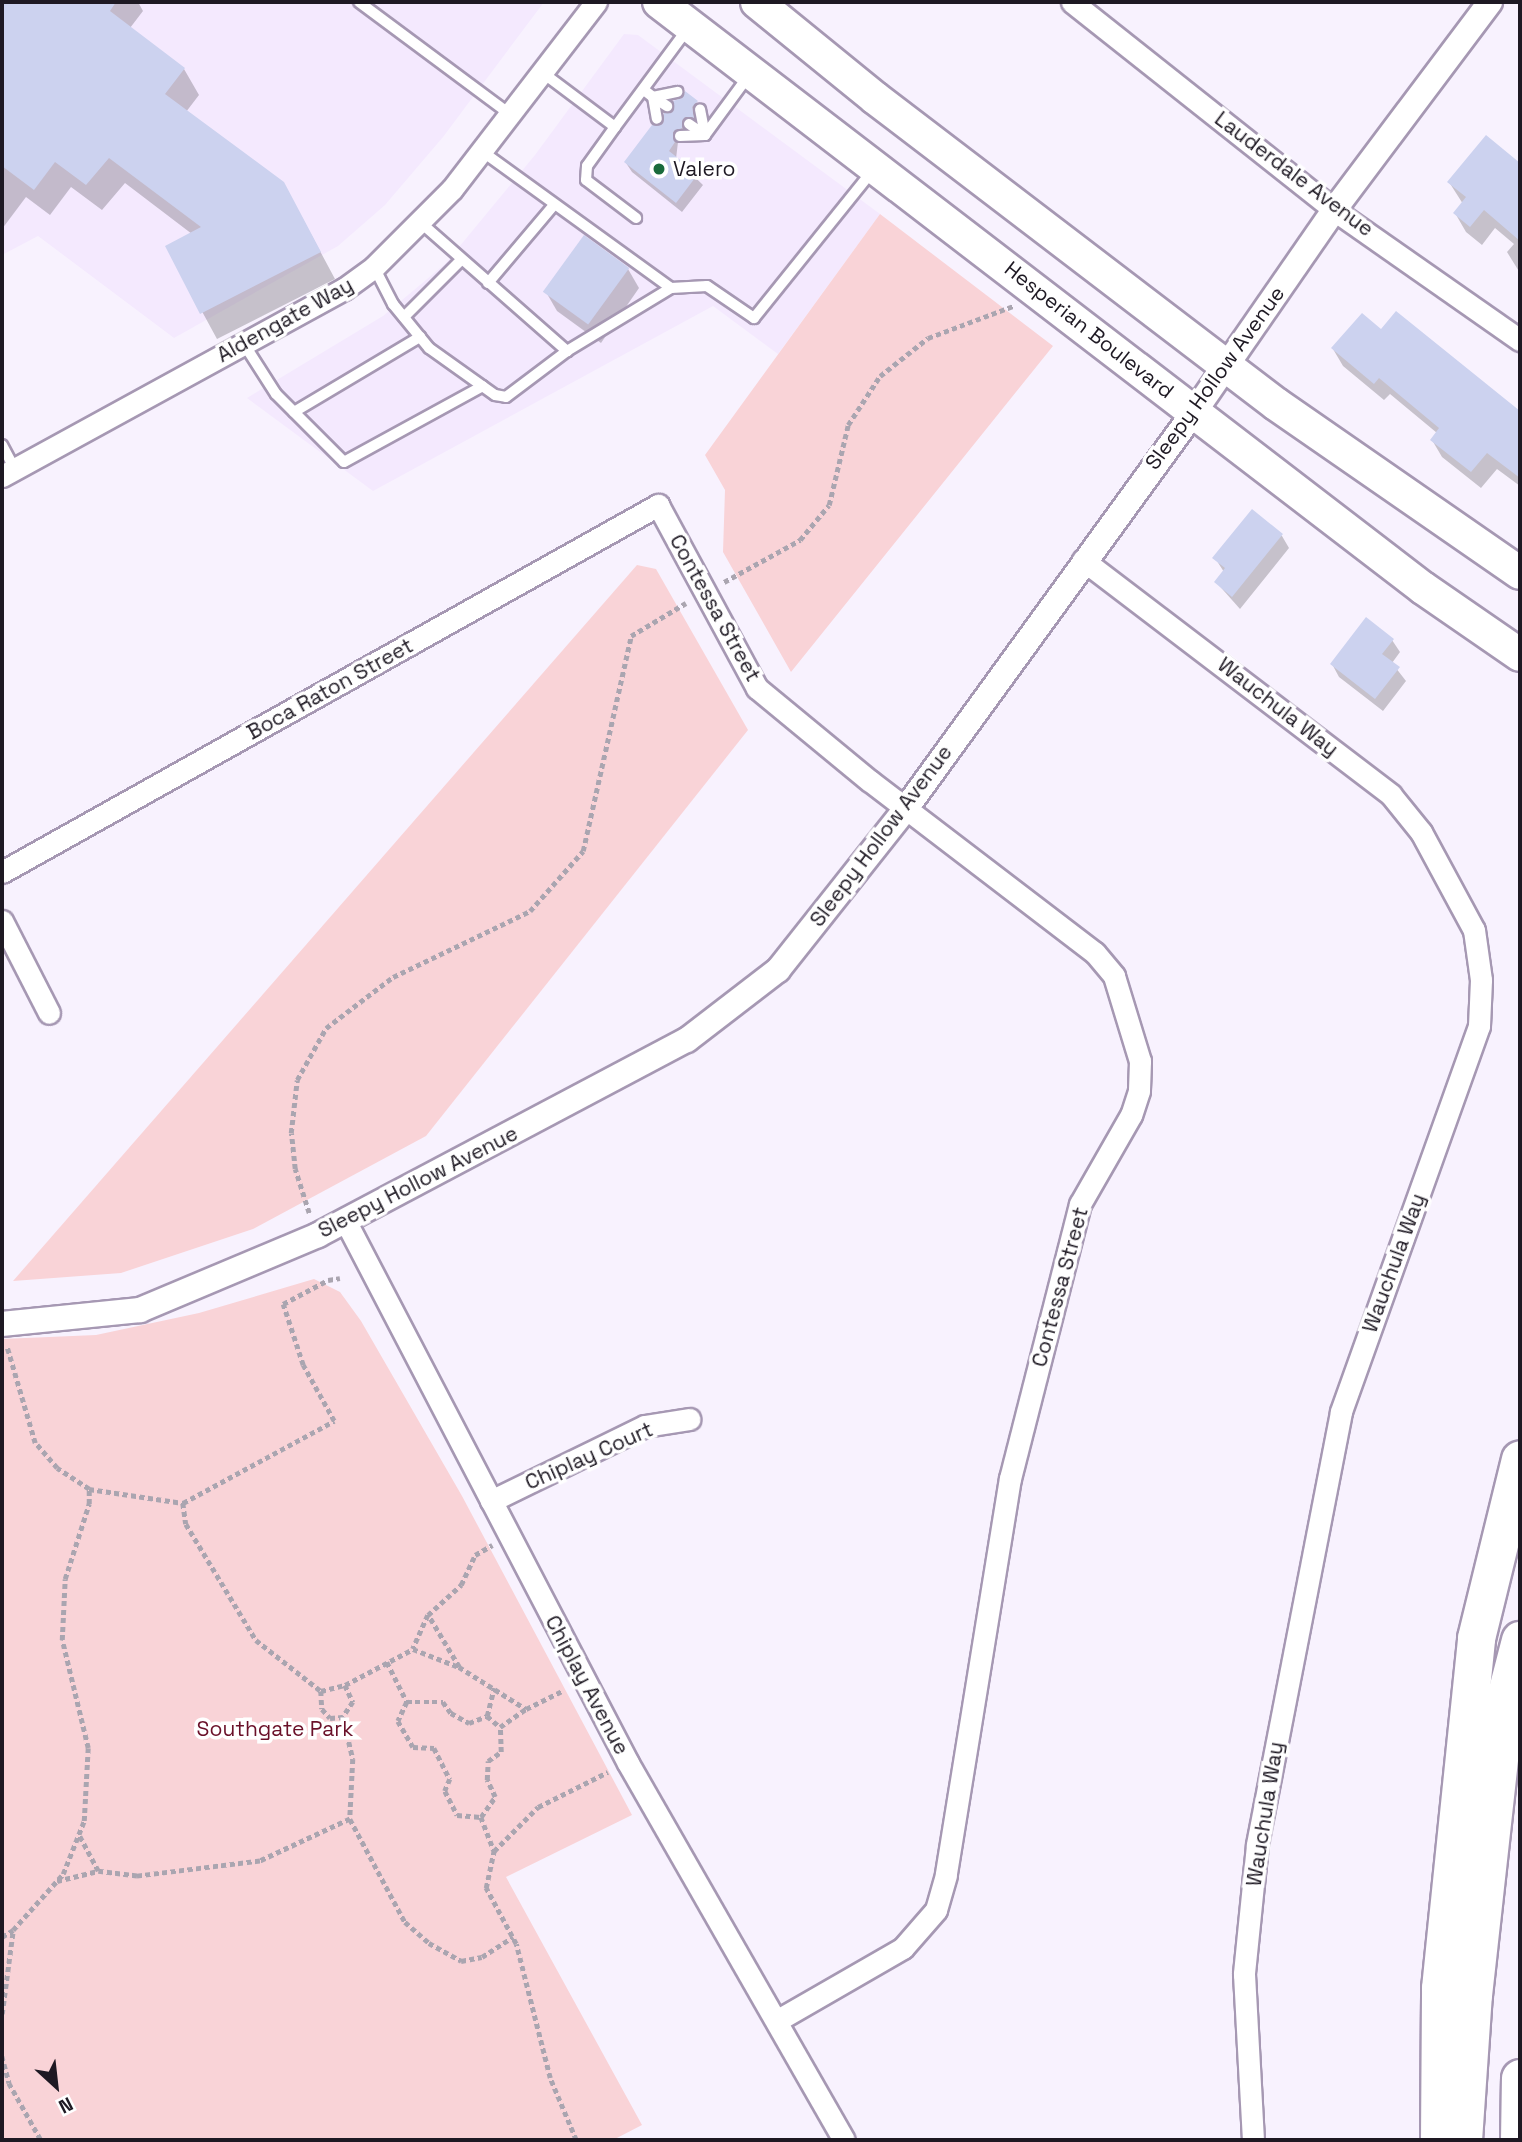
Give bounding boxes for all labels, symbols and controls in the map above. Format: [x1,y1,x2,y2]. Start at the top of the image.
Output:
street label: Lauderdale Avenue [1210,106,1378,242]
place label: Valero [673,156,735,182]
marker: Valero [651,161,667,177]
street label: Hesperian Boulevard [999,256,1179,404]
street label: Aldengate Way [212,272,358,368]
street label: Sleepy Hollow Avenue [1140,281,1290,475]
street label: Contessa Street [664,530,766,686]
street label: Boca Raton Street [242,633,418,745]
street label: Wauchula Way [1213,652,1343,762]
street label: Sleepy Hollow Avenue [804,740,958,932]
street label: Sleepy Hollow Avenue [314,1121,522,1243]
street label: Wauchula Way [1357,1190,1431,1336]
street label: Contessa Street [1027,1204,1093,1370]
street label: Chiplay Court [521,1417,657,1495]
street label: Chiplay Avenue [540,1611,634,1759]
park label: Southgate Park [197,1716,353,1742]
street label: Wauchula Way [1241,1740,1289,1888]
north arrow [21,2051,91,2121]
text: N [54,2091,77,2119]

